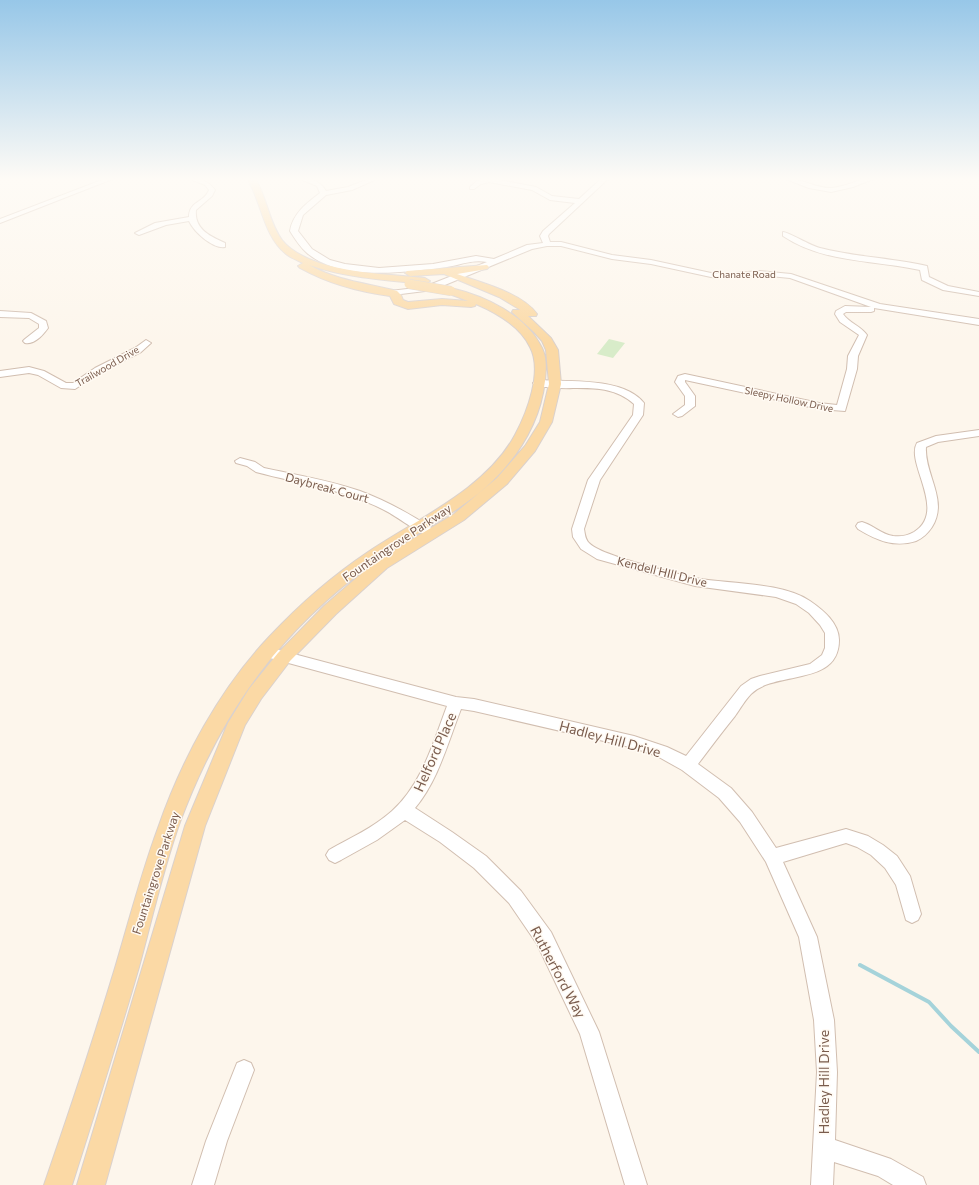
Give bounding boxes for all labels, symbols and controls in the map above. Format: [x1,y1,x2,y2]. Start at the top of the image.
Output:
street label: Chanate Road [712,268,776,280]
street label: Trailwood Drive [73,343,141,389]
street label: Sleepy Hollow Drive [744,384,834,414]
street label: Daybreak Court [284,469,371,505]
street label: Fountaingrove Parkway [339,501,453,584]
street label: Kendell HIll Drive [616,553,709,589]
street label: Helford Place [409,709,460,794]
street label: Hadley Hill Drive [558,717,663,760]
street label: Fountaingrove Parkway [129,810,181,936]
street label: Rutherford Way [527,923,590,1021]
street label: Hadley Hill Drive [815,1030,832,1134]

